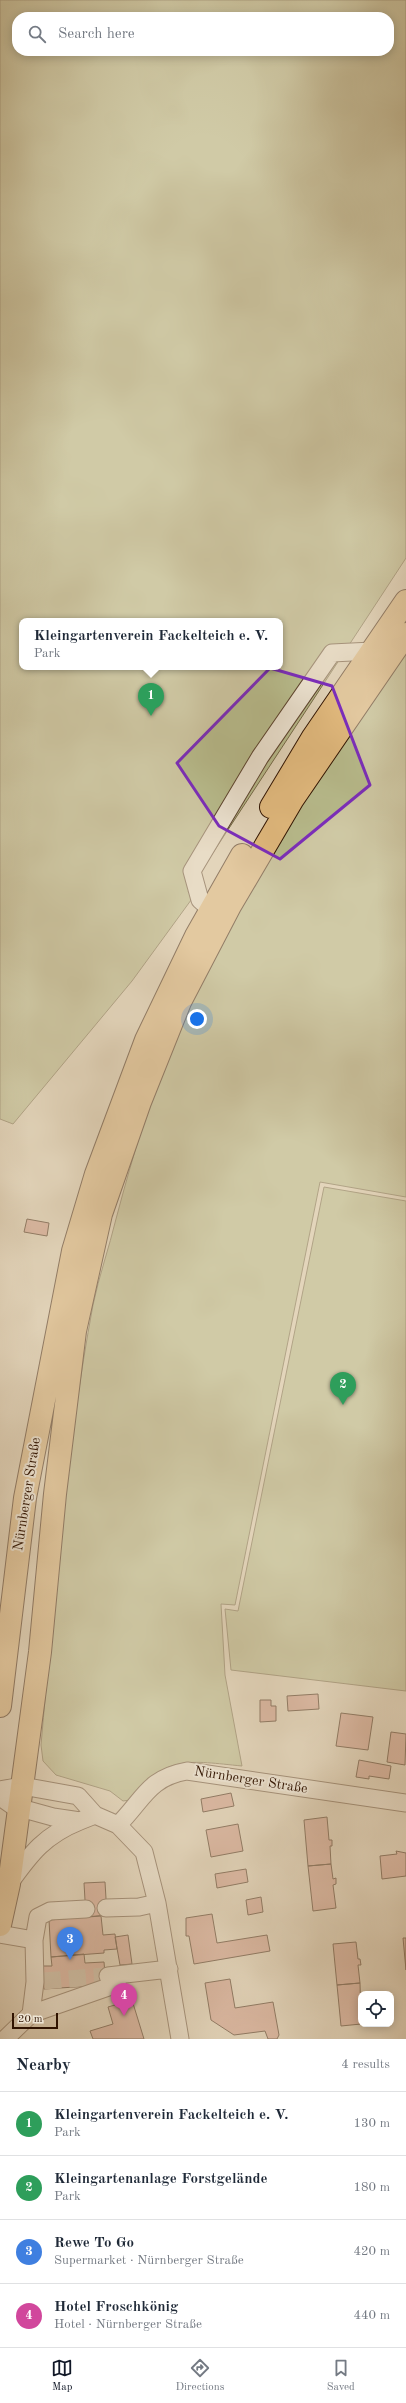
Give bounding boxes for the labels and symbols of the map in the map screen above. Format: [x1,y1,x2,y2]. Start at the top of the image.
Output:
pin: 1 [138,683,164,716]
your location [187,1009,207,1029]
pin: 2 [330,1372,356,1405]
street label: Nürnberger Straße [11,1436,43,1552]
street label: Nürnberger Straße [193,1764,309,1796]
pin: 3 [57,1927,83,1960]
pin: 4 [111,1983,137,2016]
scale bar [12,2011,58,2030]

